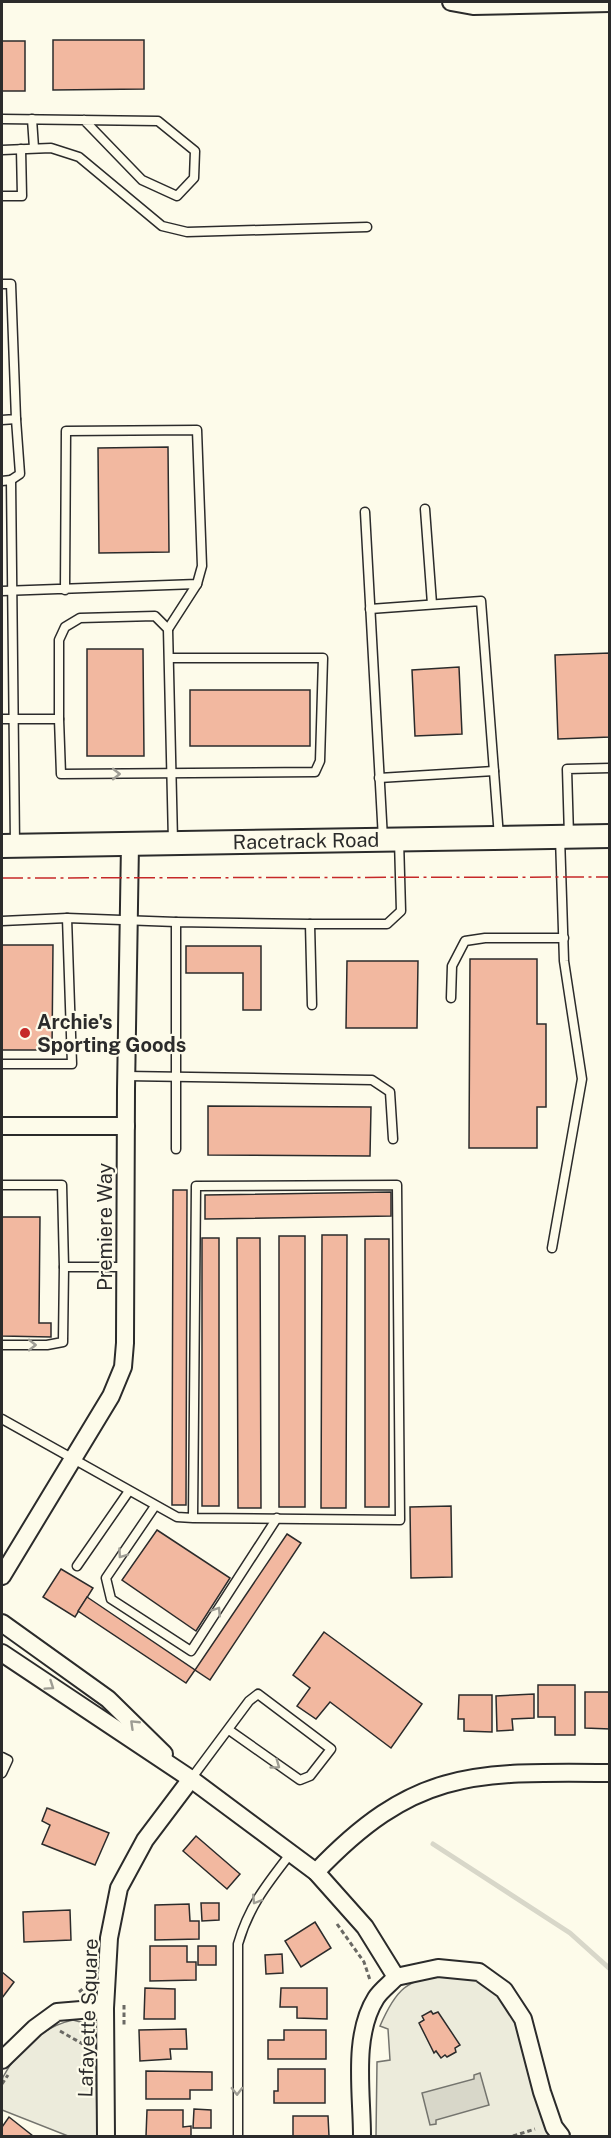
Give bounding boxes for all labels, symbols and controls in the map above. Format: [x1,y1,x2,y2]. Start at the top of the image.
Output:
one-way arrow [111,768,120,780]
street label: Racetrack Road [233,828,379,854]
place label: Archie's Sporting Goods [37,1010,186,1057]
marker: Archie's Sporting Goods [18,1026,32,1040]
street label: Premiere Way [93,1163,117,1291]
one-way arrow [28,1339,37,1351]
one-way arrow [118,1548,129,1559]
one-way arrow [210,1606,221,1617]
one-way arrow [43,1679,54,1690]
one-way arrow [130,1720,140,1731]
one-way arrow [269,1757,280,1768]
one-way arrow [252,1893,263,1904]
street label: Lafayette Square [73,1938,103,2098]
one-way arrow [231,2086,244,2095]

